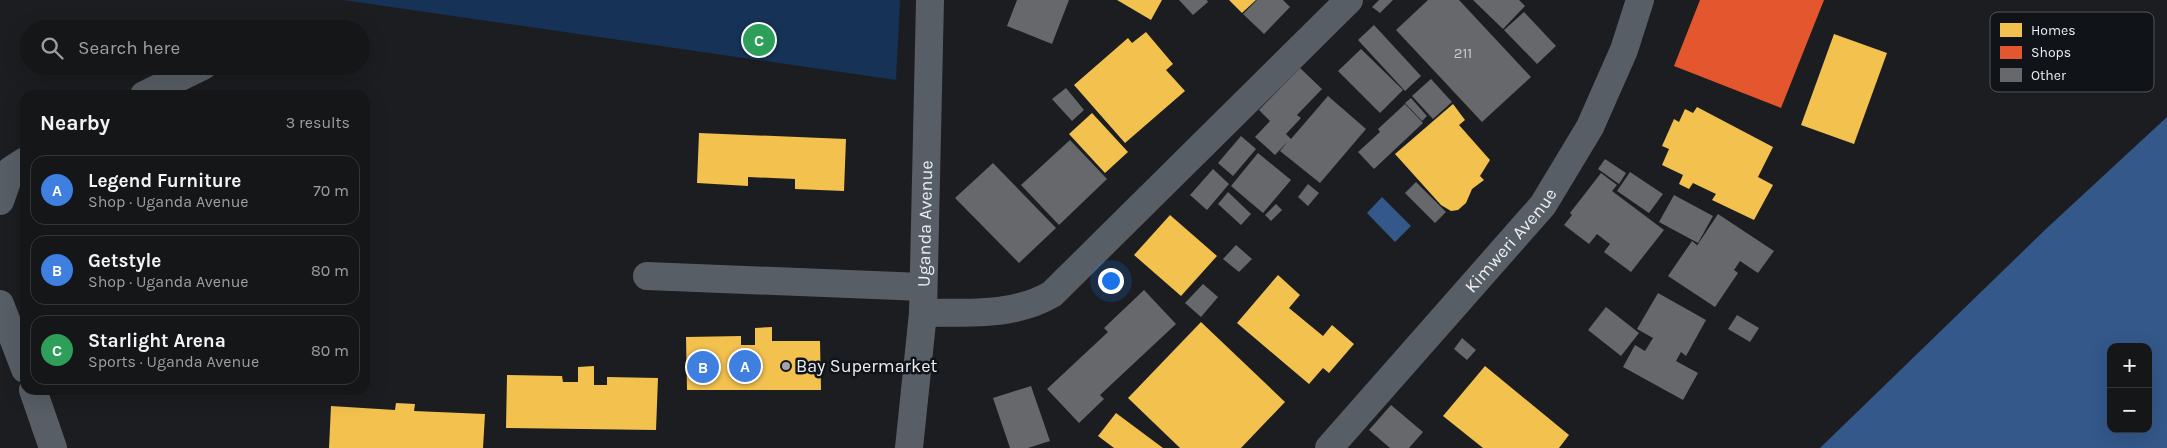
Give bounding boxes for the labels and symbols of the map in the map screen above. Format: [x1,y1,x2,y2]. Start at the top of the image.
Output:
legend [1990,12,2154,92]
pin: C [743,21,775,59]
text: Homes [2031,22,2076,39]
house number: 211 [1454,44,1472,62]
text: Shops [2031,44,2071,61]
text: Other [2031,67,2067,84]
street label: Uganda Avenue [913,160,937,287]
street label: Kimweri Avenue [1460,184,1562,297]
your location [1098,268,1124,294]
pin: A [729,347,761,385]
pin: B [687,348,719,386]
place label: Bay Supermarket [796,355,937,377]
marker: Bay Supermarket [780,360,792,372]

